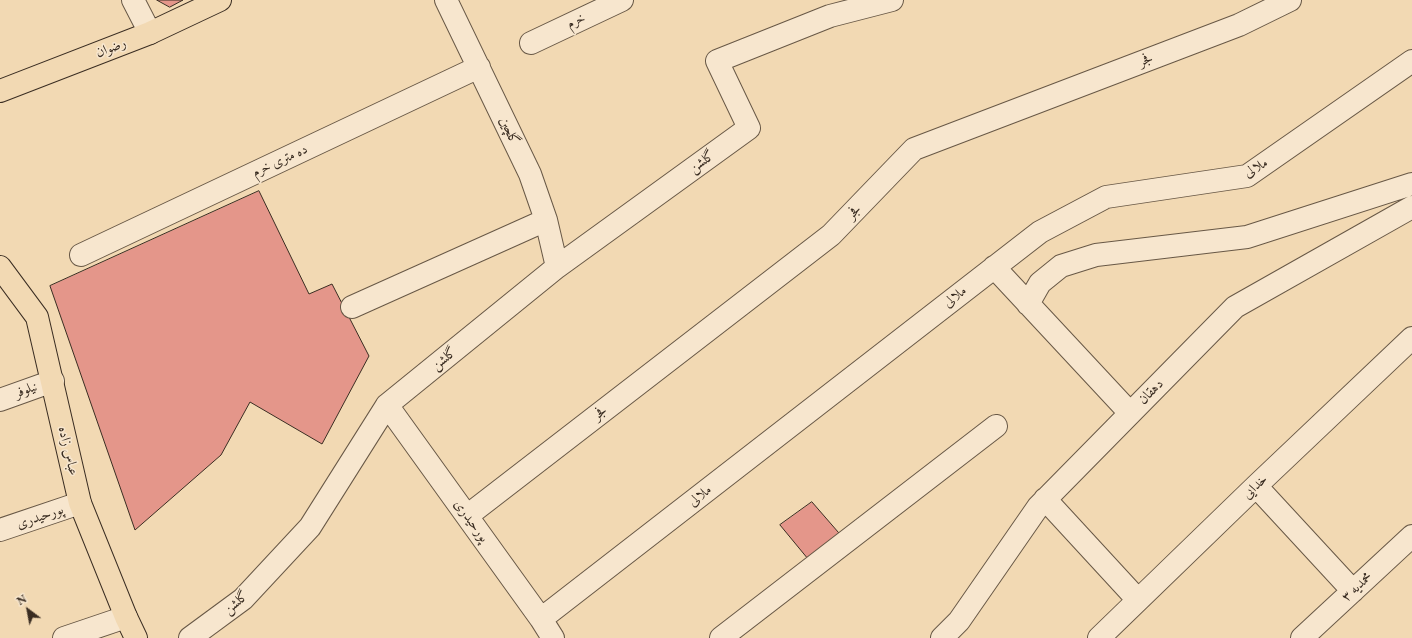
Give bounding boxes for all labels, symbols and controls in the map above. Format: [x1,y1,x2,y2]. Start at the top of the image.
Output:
street label: خرم [564,9,588,33]
street label: رضوان [93,35,129,61]
street label: فجر [1136,50,1156,70]
street label: گلچین [495,114,523,148]
street label: ده متری خرم [249,141,311,181]
street label: گلشن [686,147,718,177]
street label: ملالی [1241,154,1271,182]
street label: فجر [843,201,865,223]
street label: ملالی [940,283,970,311]
street label: گلشن [428,344,460,374]
street label: دهقان [1135,376,1167,408]
street label: نیلوفر [12,378,40,402]
street label: فجر [589,402,611,424]
street label: عباس زاده [54,425,82,477]
street label: خدایی [1239,471,1271,503]
street label: ملالی [685,482,715,510]
street label: پورحیدری [450,496,492,546]
street label: پورحیدری [14,501,66,533]
street label: محمدیه ۳ [1338,569,1376,605]
street label: گلشن [220,588,252,618]
north arrow [8,590,48,630]
text: N [14,592,29,608]

